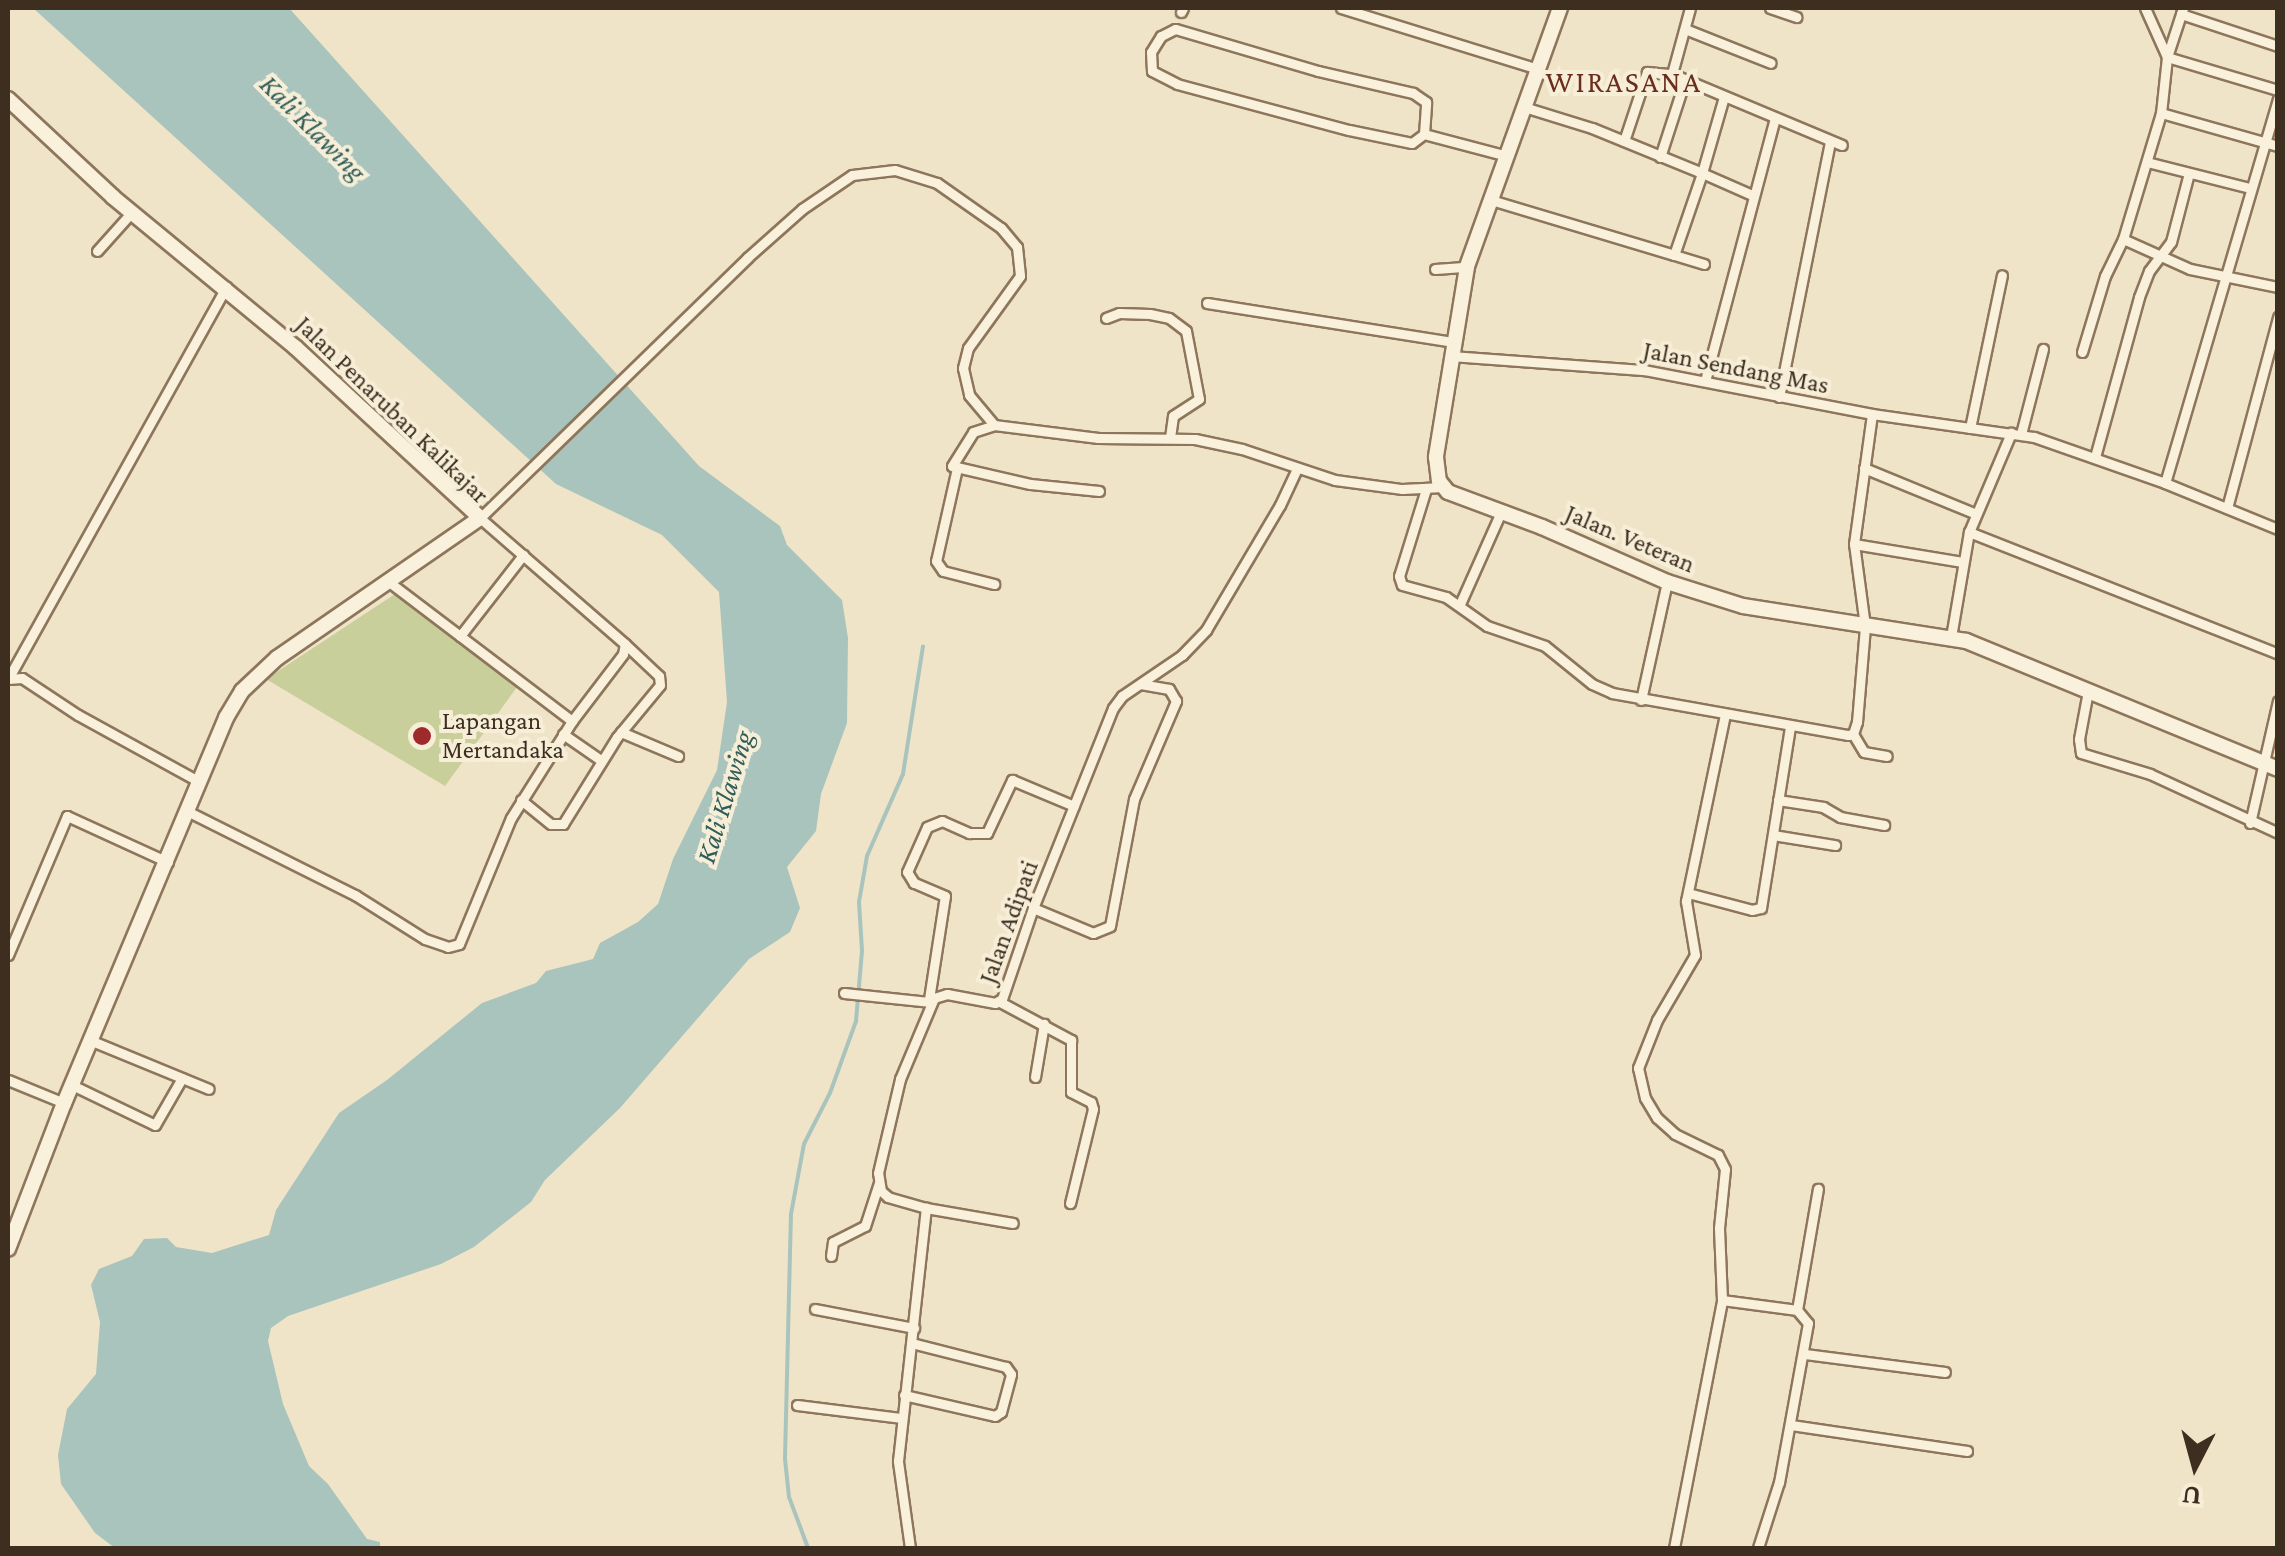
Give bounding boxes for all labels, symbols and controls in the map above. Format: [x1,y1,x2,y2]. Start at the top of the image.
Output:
district label: WIRASANA [1545,64,1703,100]
water label: Kali Klawing [253,68,373,188]
street label: Jalan Penaruban Kalikajar [289,310,495,510]
street label: Jalan Sendang Mas [1641,335,1831,401]
street label: Jalan. Veteran [1561,498,1699,580]
place label: Lapangan Mertandaka [442,707,564,766]
marker: Lapangan Mertandaka [411,725,433,747]
water label: Kali Klawing [689,727,761,867]
street label: Jalan Adipati [973,856,1045,988]
north arrow [2145,1416,2245,1516]
text: U [2181,1480,2203,1513]

